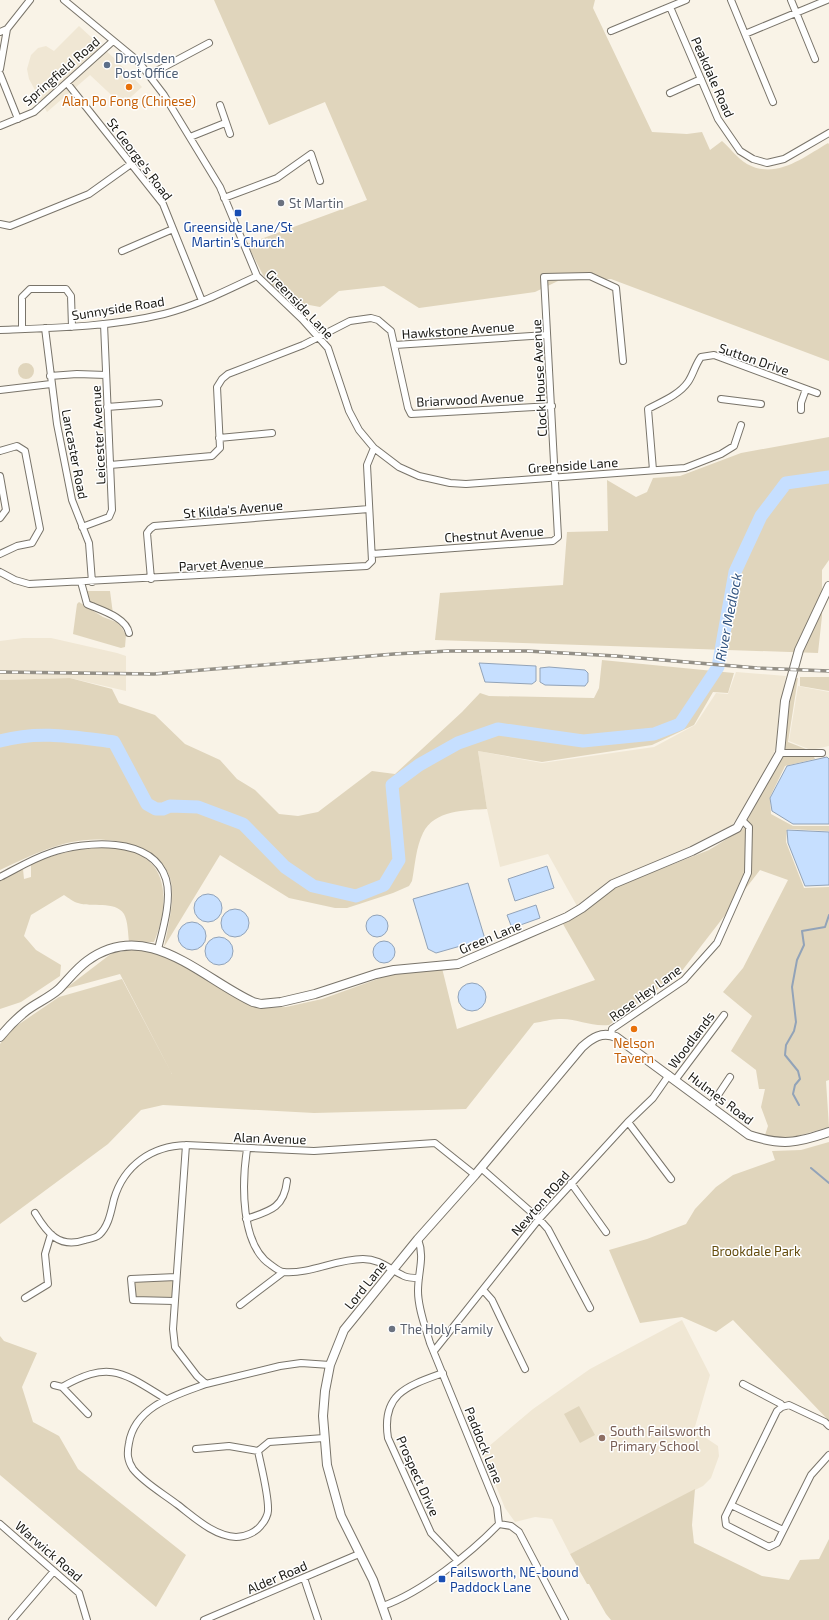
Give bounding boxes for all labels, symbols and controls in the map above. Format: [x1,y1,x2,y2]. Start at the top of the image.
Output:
street label: Springfield Road [19,33,103,109]
street label: Peakdale Road [688,34,738,120]
place label: Droylsden Post Office [115,50,178,81]
marker: Droylsden Post Office [102,60,112,70]
marker: Alan Po Fong (Chinese) [124,82,134,92]
place label: Alan Po Fong (Chinese) [62,93,196,109]
street label: St George's Road [104,115,176,203]
place label: St Martin [289,195,344,211]
marker: St Martin [276,198,286,208]
marker: Greenside Lane/St Martin's Church [233,208,243,218]
place label: Greenside Lane/St Martin's Church [183,219,293,250]
street label: Greenside Lane [263,266,337,342]
street label: Sunnyside Road [70,293,166,323]
street label: Hawkstone Avenue [401,318,515,342]
street label: Clock House Avenue [528,319,550,437]
street label: Sutton Drive [717,340,791,379]
street label: Leicester Avenue [87,385,109,485]
street label: Briarwood Avenue [416,388,524,410]
street label: Lancaster Road [58,408,92,500]
street label: Greenside Lane [527,454,619,476]
street label: St Kilda's Avenue [183,497,283,521]
street label: Chestnut Avenue [444,523,544,545]
street label: Parvet Avenue [178,554,264,574]
water label: River Medlock [711,572,745,662]
street label: Green Lane [457,917,524,957]
street label: Rose Hey Lane [606,961,684,1025]
street label: Woodlands [664,1008,718,1072]
marker: Nelson Tavern [629,1024,639,1034]
place label: Nelson Tavern [613,1035,655,1066]
street label: Hulmes Road [685,1068,757,1128]
street label: Alan Avenue [233,1129,307,1147]
street label: Newton ROad [507,1167,573,1239]
park label: Brookdale Park [711,1243,801,1259]
street label: Lord Lane [341,1257,389,1313]
place label: The Holy Family [400,1321,493,1337]
marker: The Holy Family [387,1324,397,1334]
street label: Paddock Lane [461,1404,507,1486]
place label: South Failsworth Primary School [610,1423,711,1454]
street label: Prospect Drive [393,1433,443,1519]
marker: South Failsworth Primary School [597,1433,607,1443]
street label: Warwick Road [12,1517,86,1585]
street label: Alder Road [244,1557,310,1597]
place label: Failsworth, NE-bound Paddock Lane [450,1564,579,1595]
marker: Failsworth, NE-bound Paddock Lane [437,1574,447,1584]

